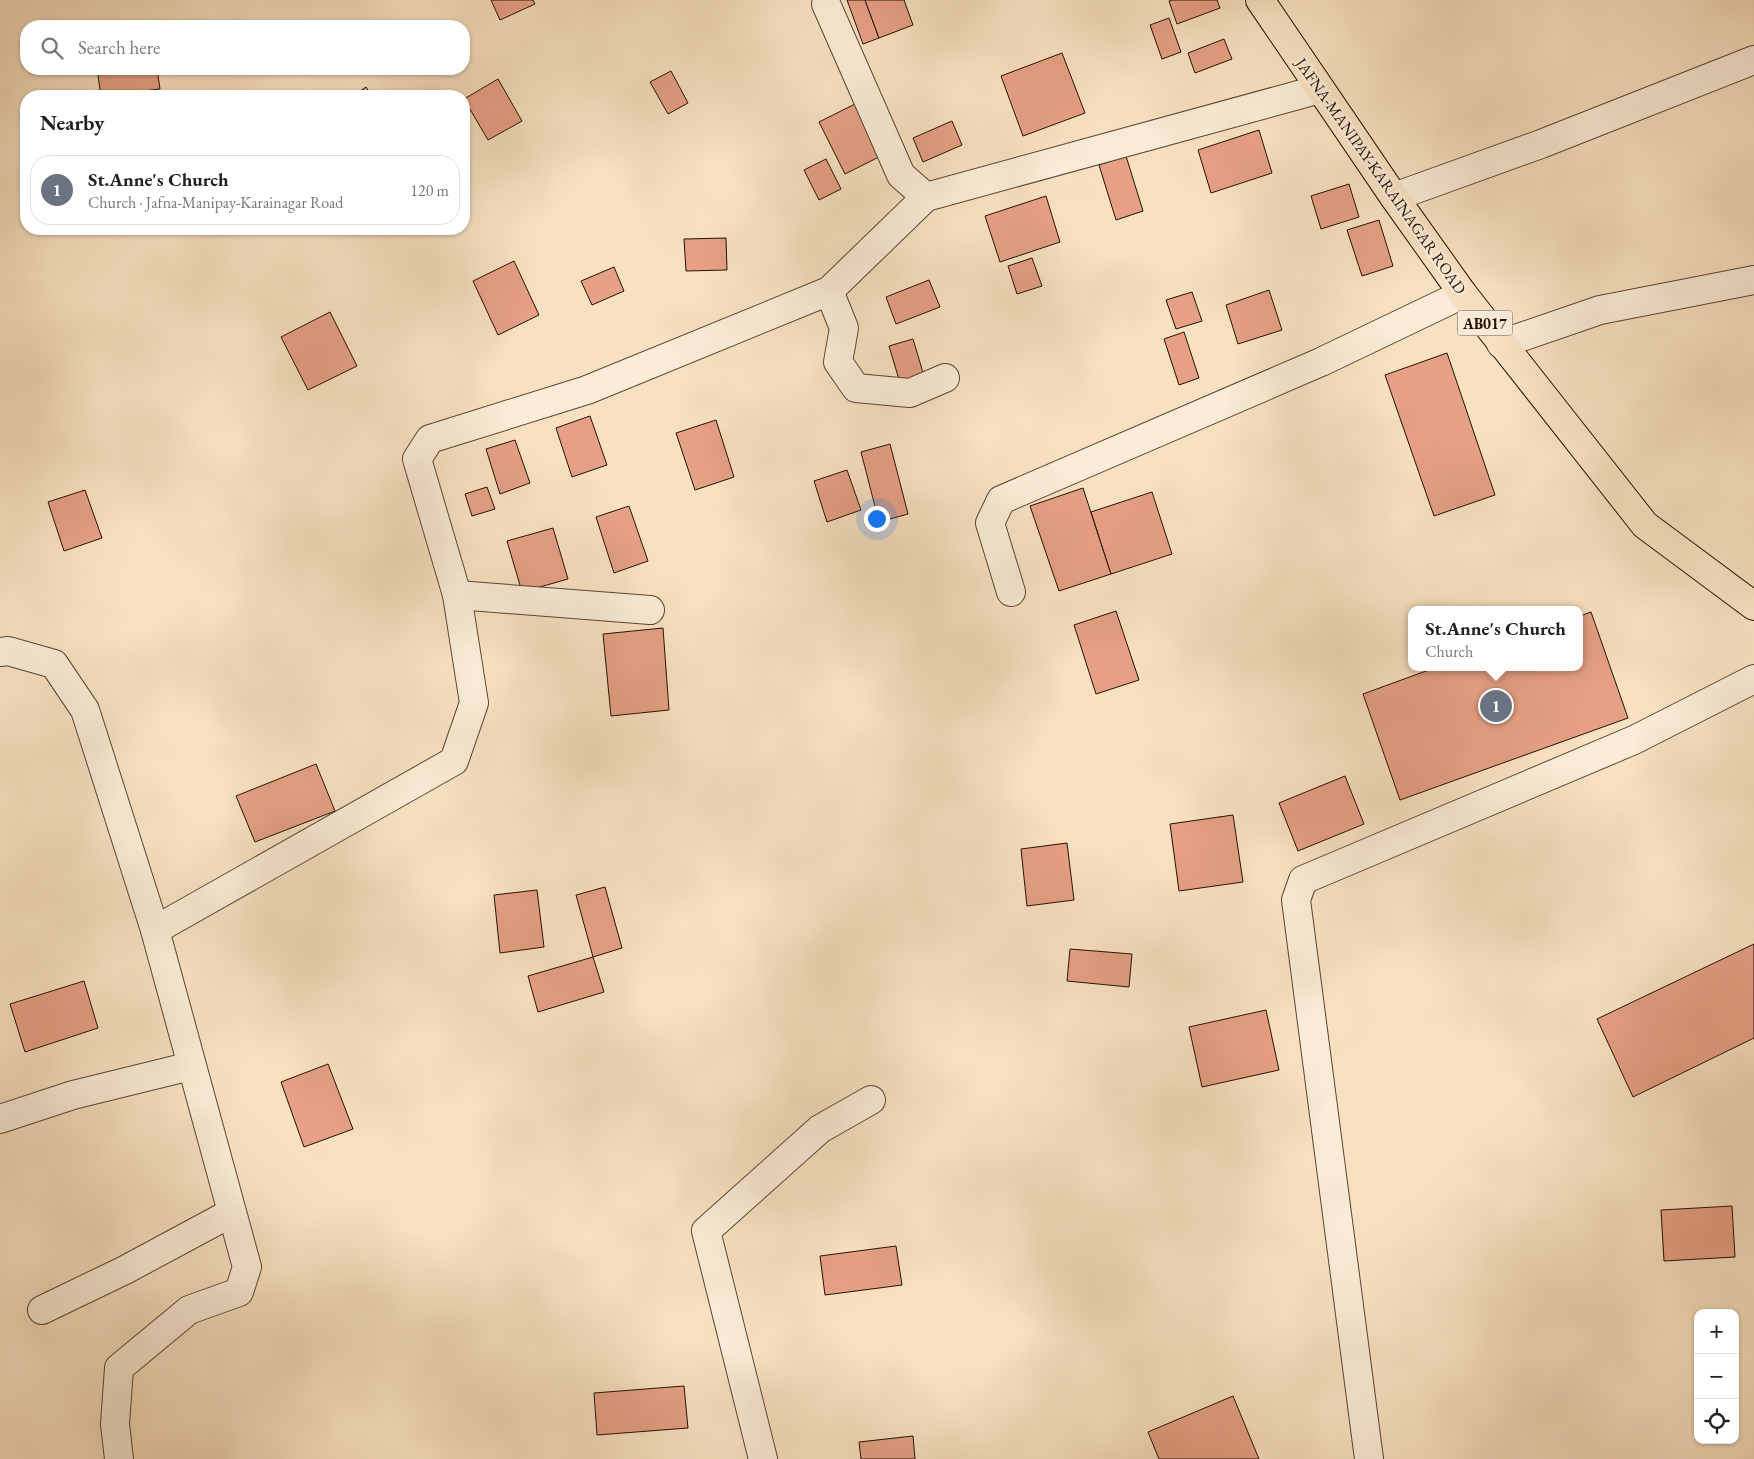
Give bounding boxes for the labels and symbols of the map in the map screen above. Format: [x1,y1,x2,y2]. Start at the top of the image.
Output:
street label: JAFNA-MANIPAY-KARAINAGAR ROAD [1290,52,1471,298]
road number: AB017 [1458,310,1512,336]
your location [864,506,890,532]
pin: 1 [1480,687,1512,725]

